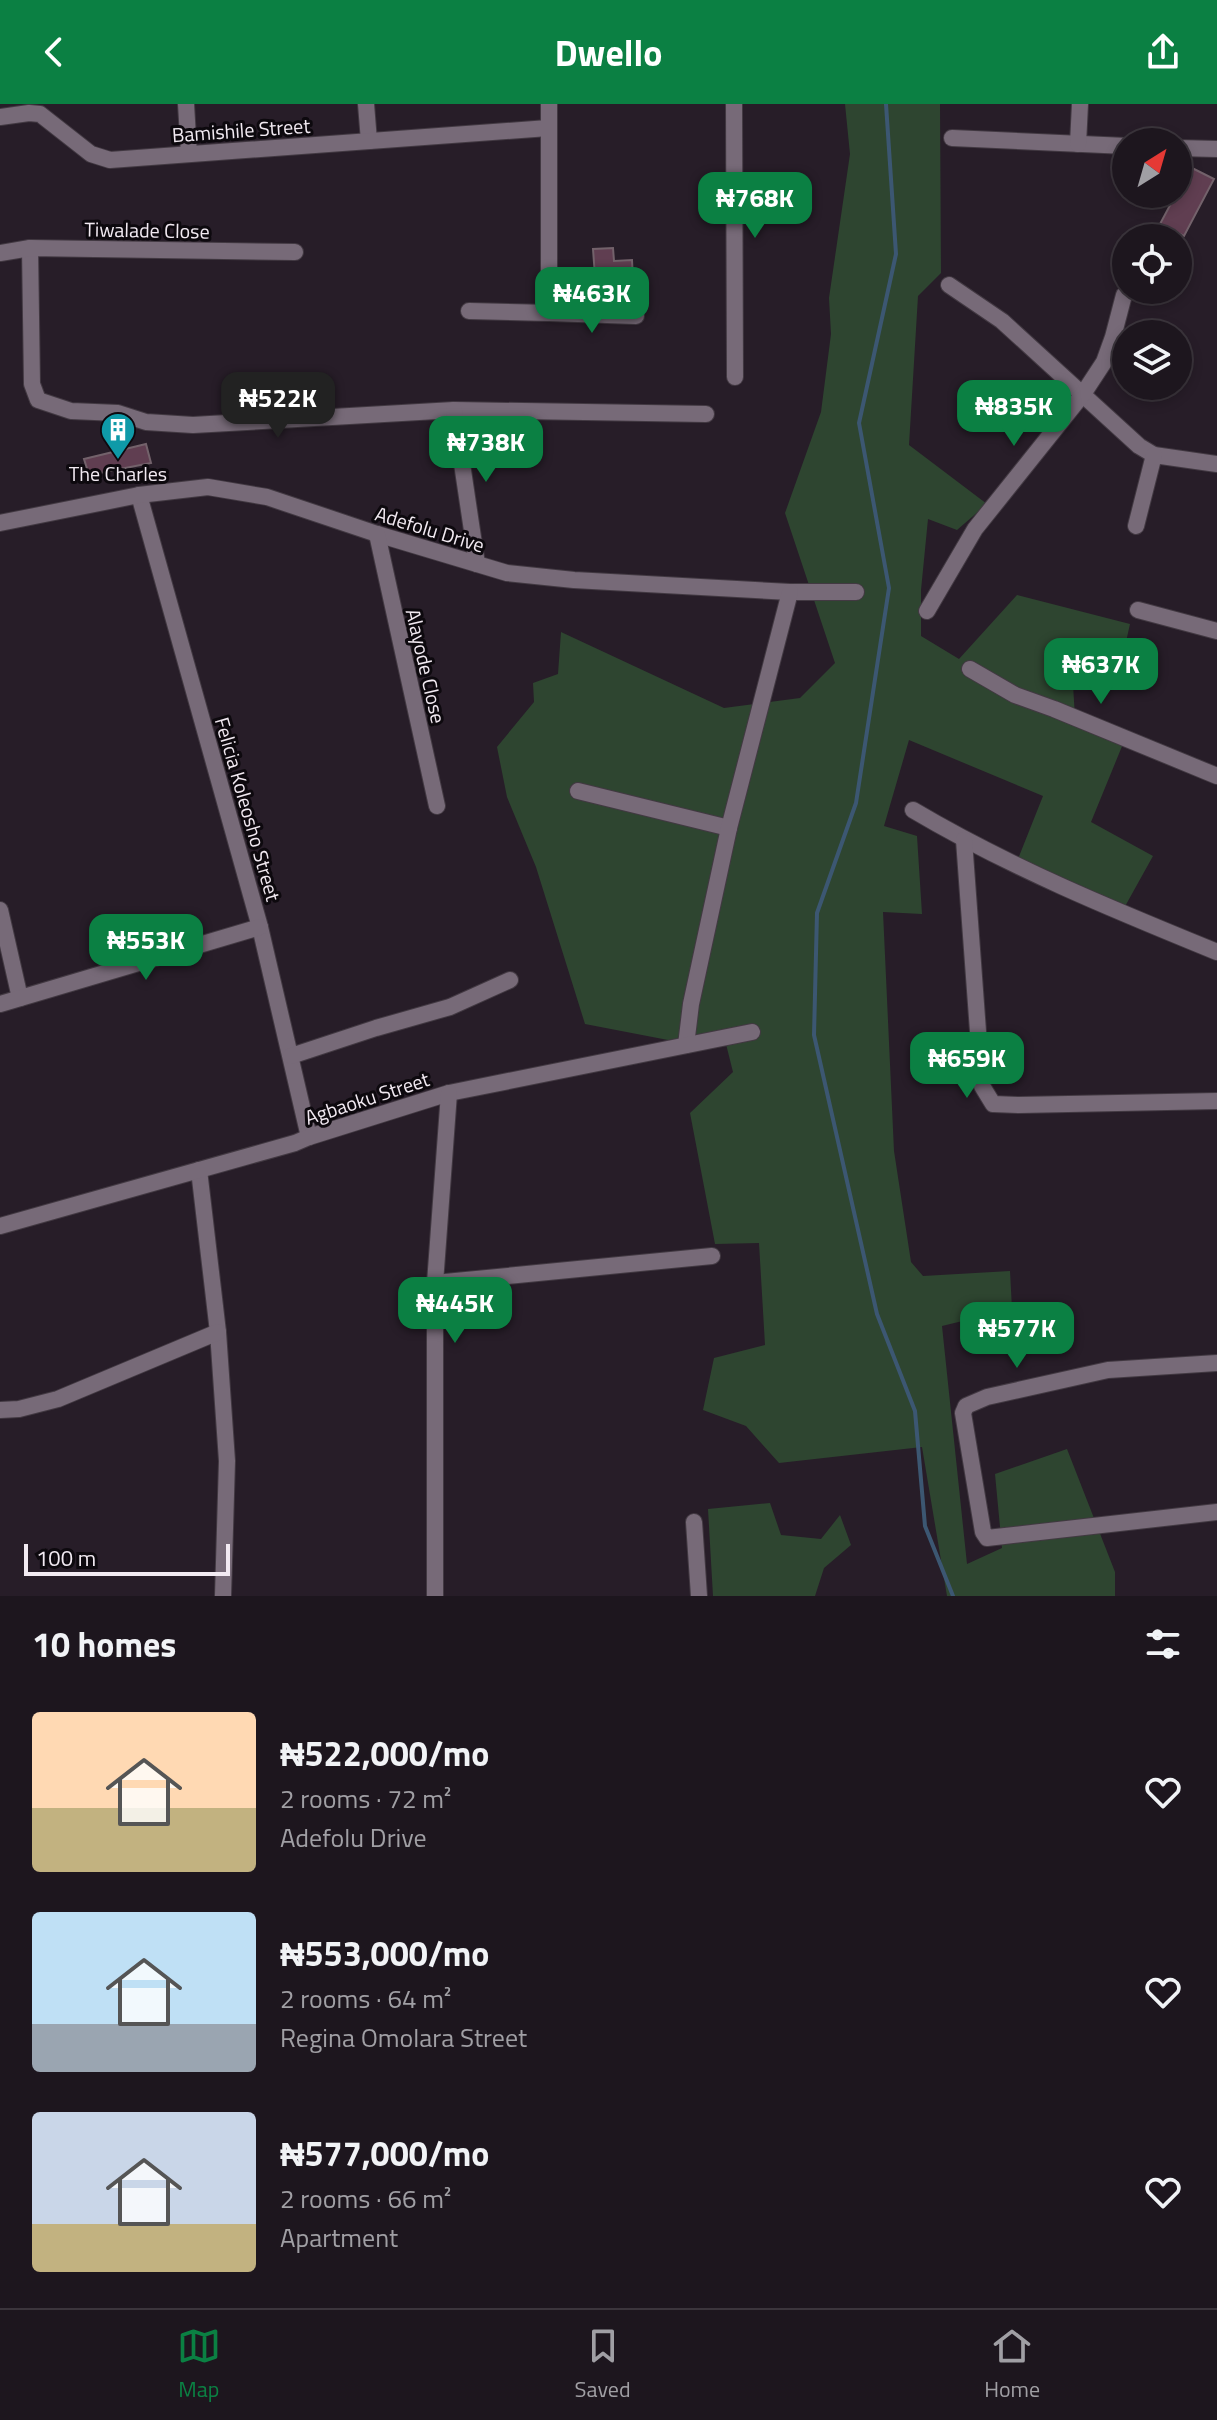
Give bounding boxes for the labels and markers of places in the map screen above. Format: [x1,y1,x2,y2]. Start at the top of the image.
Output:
pin: ₦768K [699,172,811,240]
pin: ₦463K [536,267,648,335]
pin: ₦522K [222,372,334,440]
pin: ₦835K [958,380,1070,448]
building icon: The Charles [99,411,137,461]
pin: ₦738K [430,416,542,484]
place label: The Charles [69,458,167,489]
pin: ₦637K [1045,638,1157,706]
pin: ₦553K [90,914,202,982]
pin: ₦659K [911,1032,1023,1100]
pin: ₦445K [399,1277,511,1345]
pin: ₦577K [961,1302,1073,1370]

